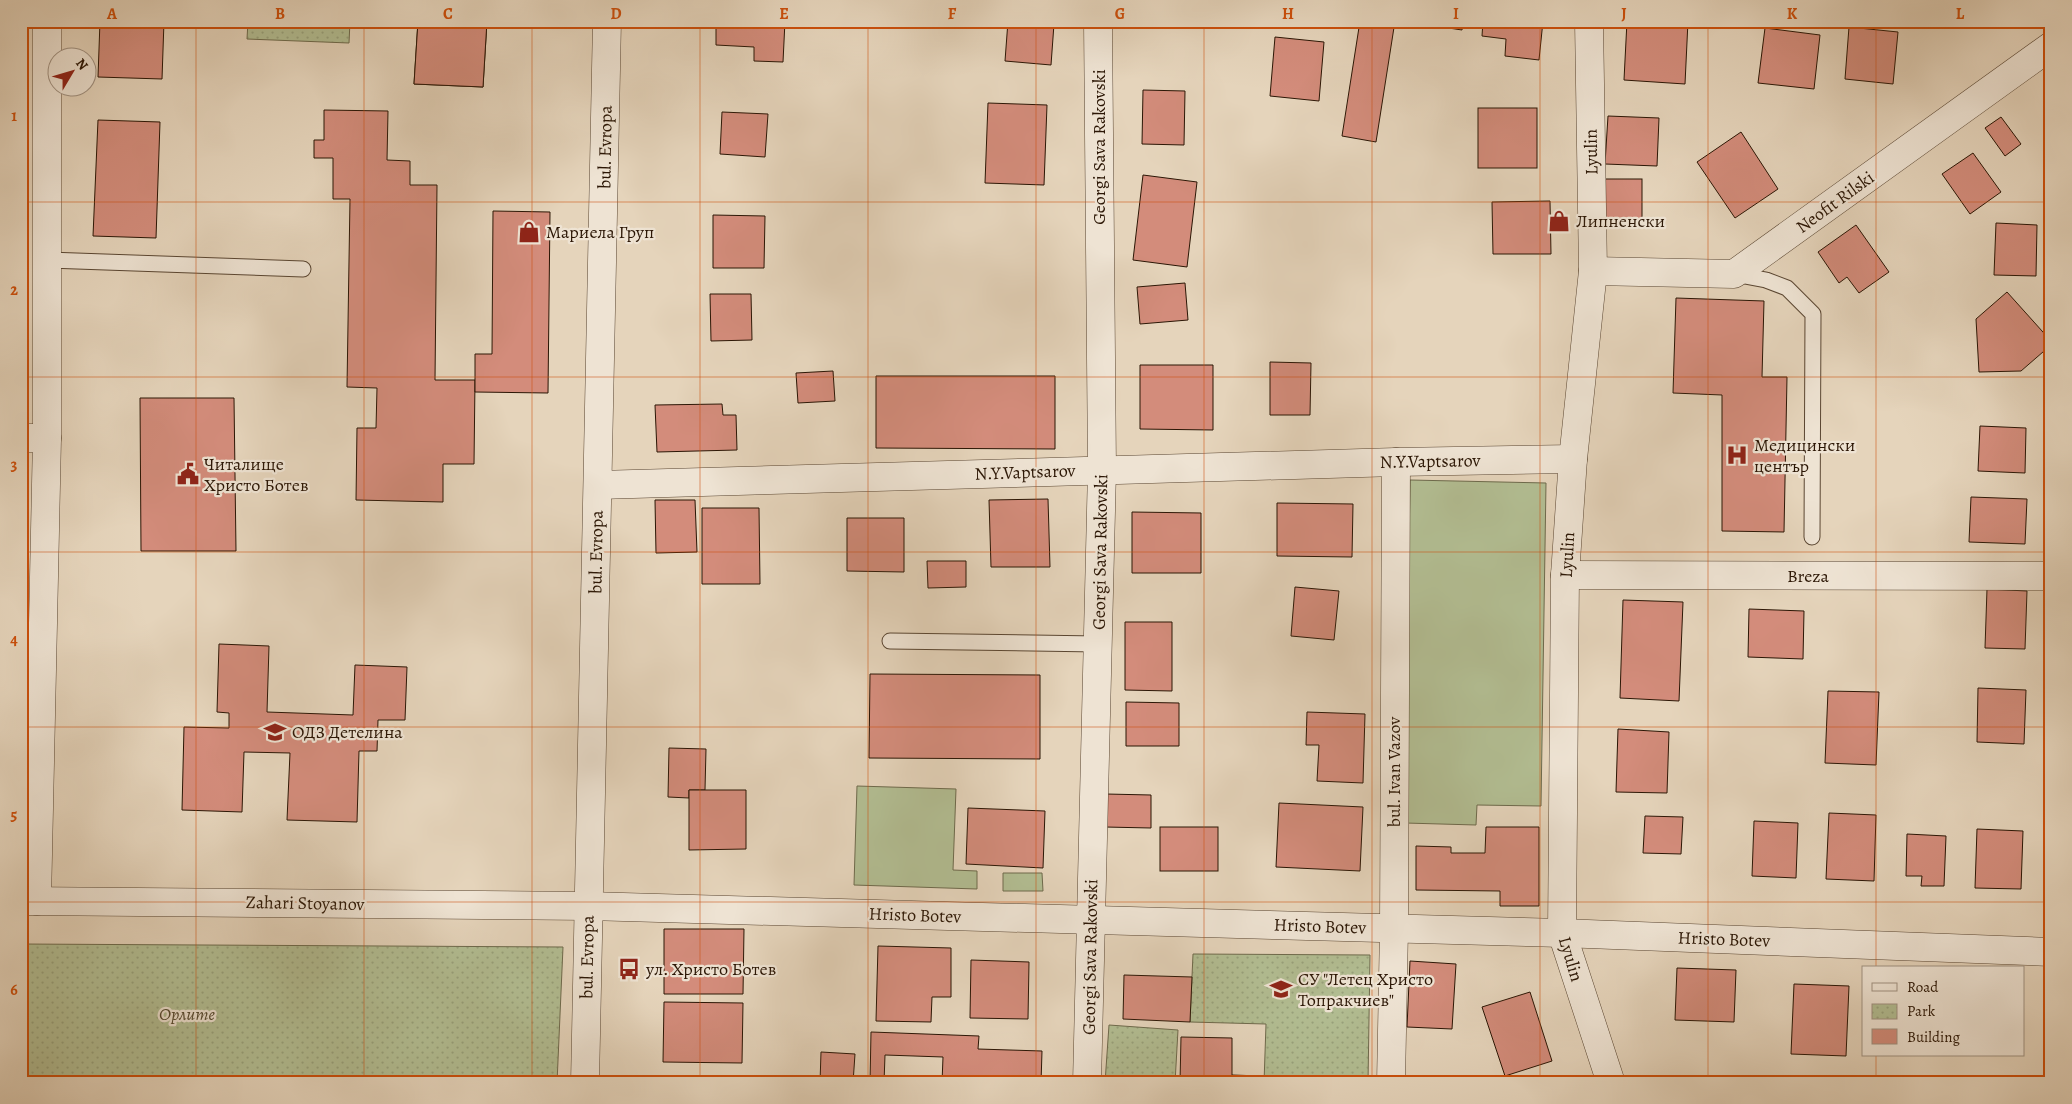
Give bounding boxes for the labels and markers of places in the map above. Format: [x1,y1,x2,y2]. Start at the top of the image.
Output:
shop icon: Липненски [1546,208,1572,234]
place label: Липненски [1576,209,1665,233]
shop icon: Мариела Груп [516,219,542,245]
place label: Мариела Груп [546,220,654,244]
place label: Медицински център [1754,433,1855,478]
hospital icon: Медицински център [1724,442,1750,468]
place label: Читалище Христо Ботев [204,452,309,497]
public building icon: Читалище Христо Ботев [175,461,201,487]
school or university icon: ОДЗ Детелина [262,719,288,745]
place label: ОДЗ Детелина [292,720,403,744]
bus stop icon: ул. Христо Ботев [616,956,642,982]
place label: ул. Христо Ботев [645,957,776,981]
place label: СУ "Летец Христо Топракчиев" [1298,967,1433,1012]
school or university icon: СУ "Летец Христо Топракчиев" [1268,976,1294,1002]

